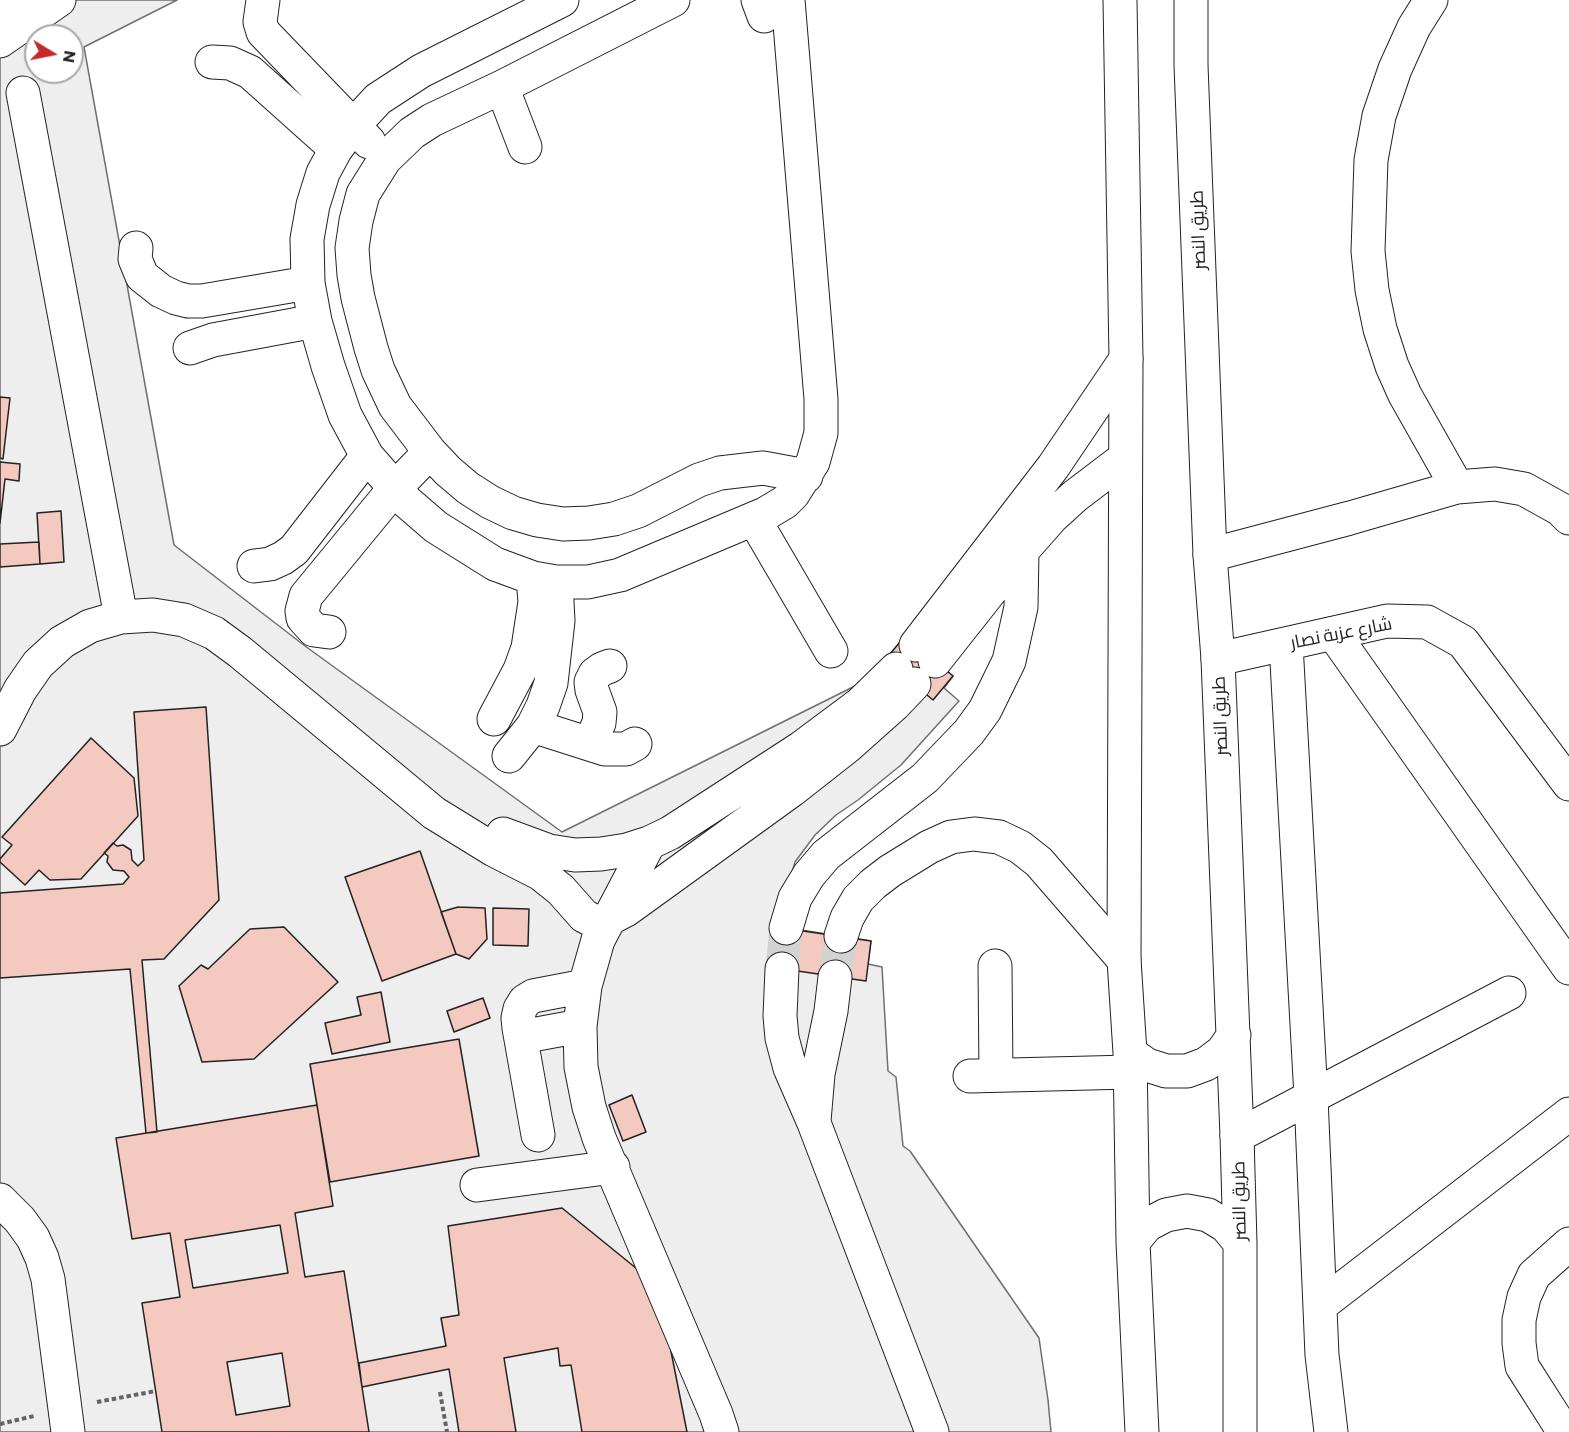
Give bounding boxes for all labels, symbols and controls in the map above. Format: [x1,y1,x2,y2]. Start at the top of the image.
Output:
north arrow [24,24,84,84]
text: N [60,49,81,64]
street label: طريق النصر [1186,190,1210,270]
street label: شارع عزبة نصار [1288,613,1394,653]
street label: طريق النصر [1208,676,1232,756]
street label: طريق النصر [1228,1161,1250,1241]

